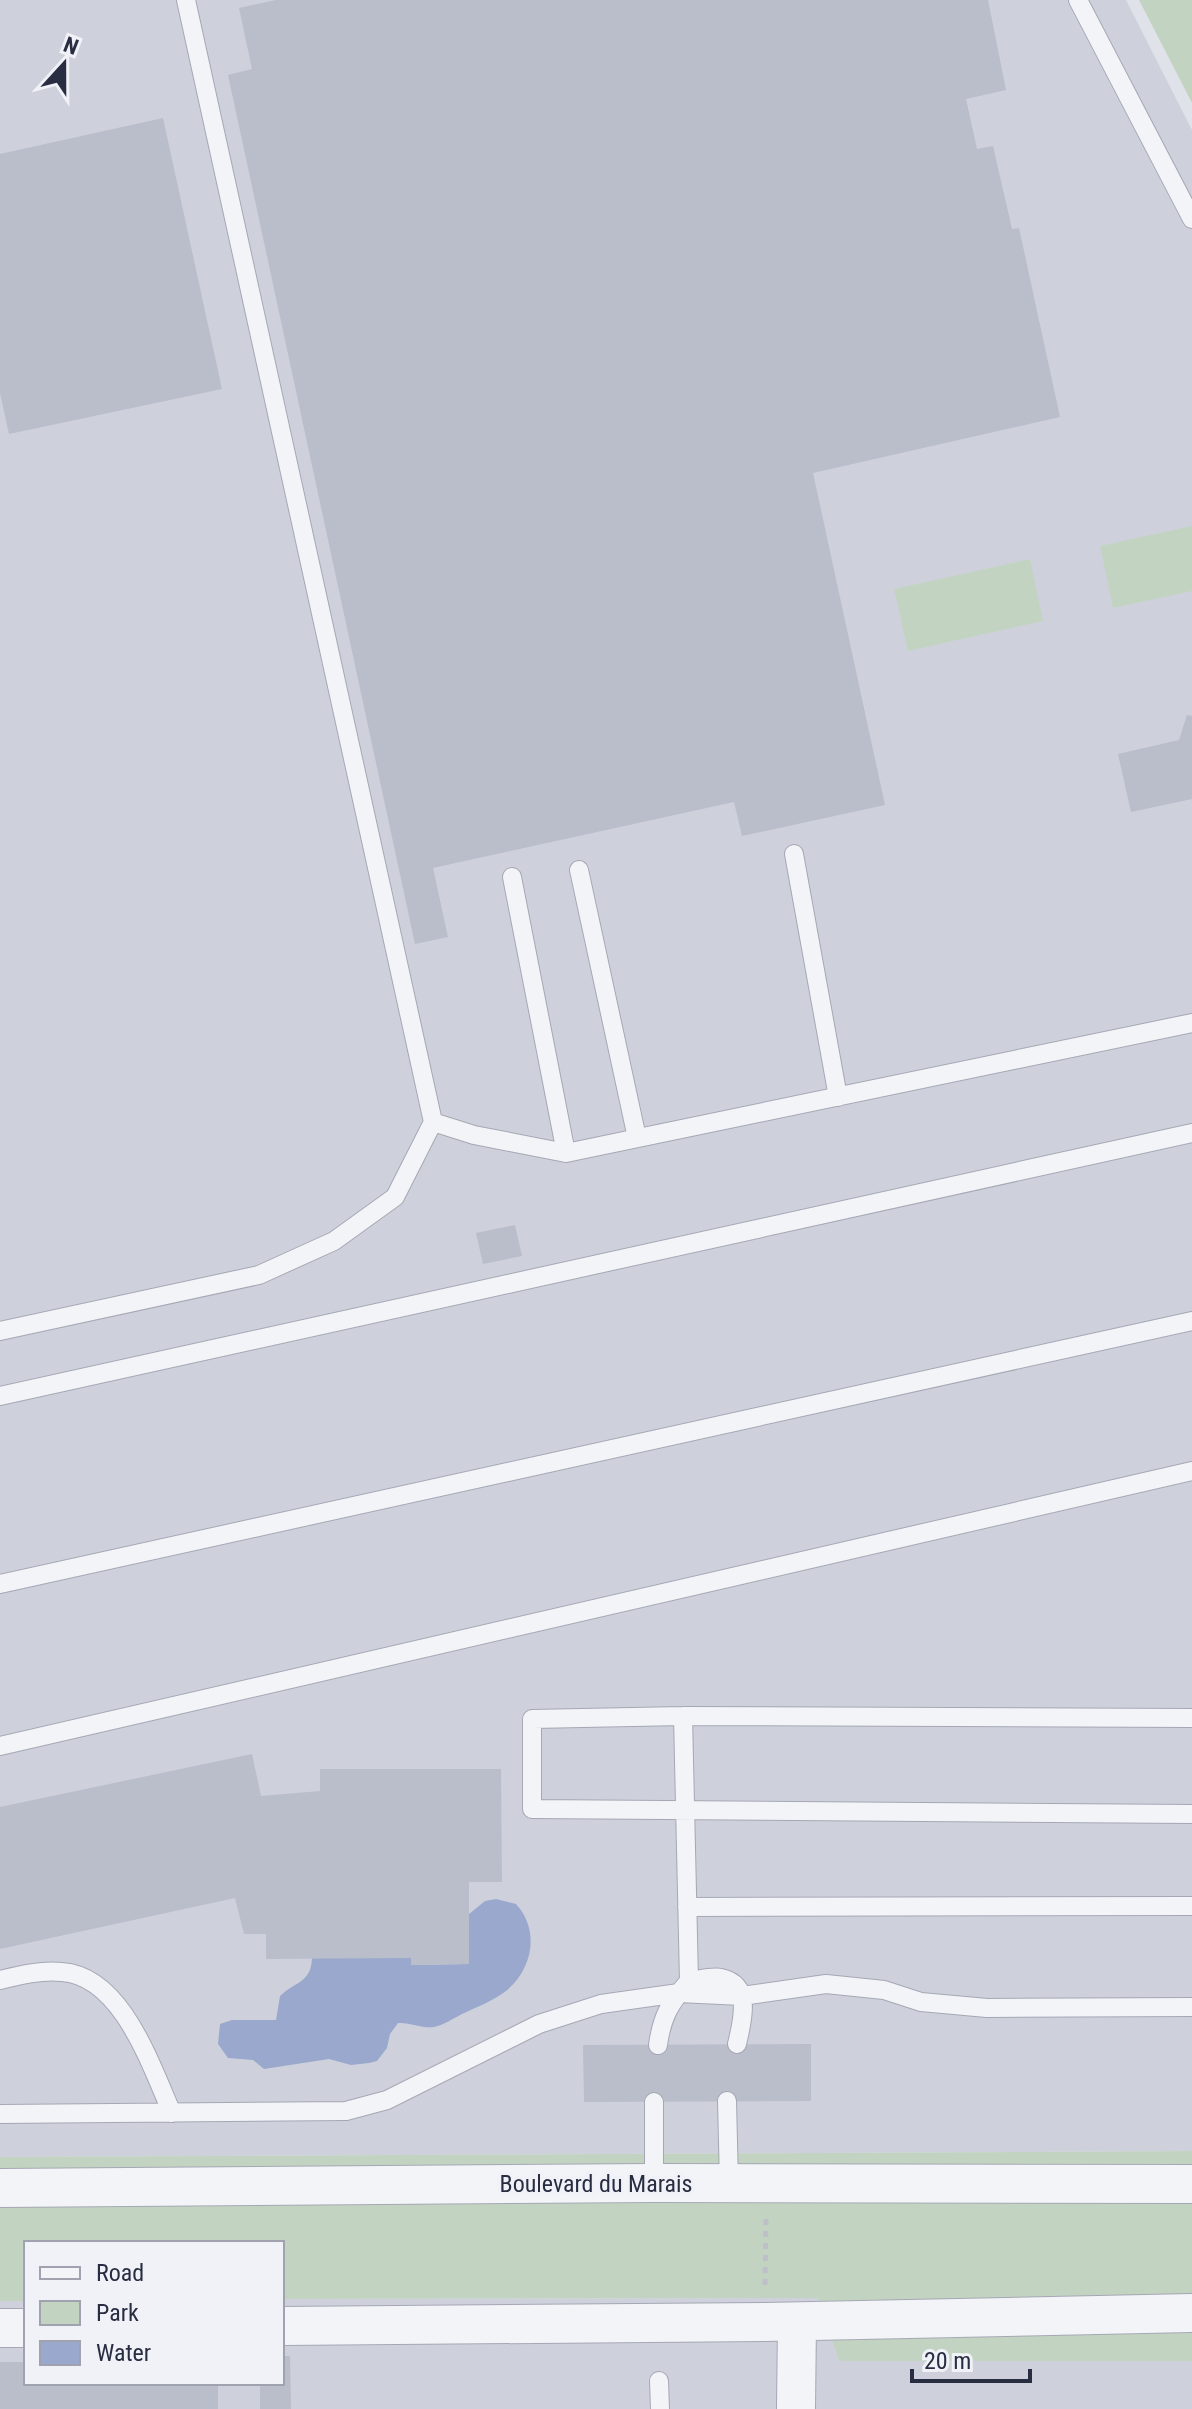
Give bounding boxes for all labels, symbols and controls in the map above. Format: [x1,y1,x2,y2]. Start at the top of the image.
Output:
north arrow [24,24,104,104]
text: N [60,32,82,60]
street label: Boulevard du Marais [500,2170,692,2198]
legend [24,2241,284,2385]
text: Road [96,2259,144,2287]
text: Park [96,2299,139,2327]
scale bar [912,2333,1030,2383]
text: Water [96,2339,151,2367]
text: 20 m [924,2347,971,2375]

